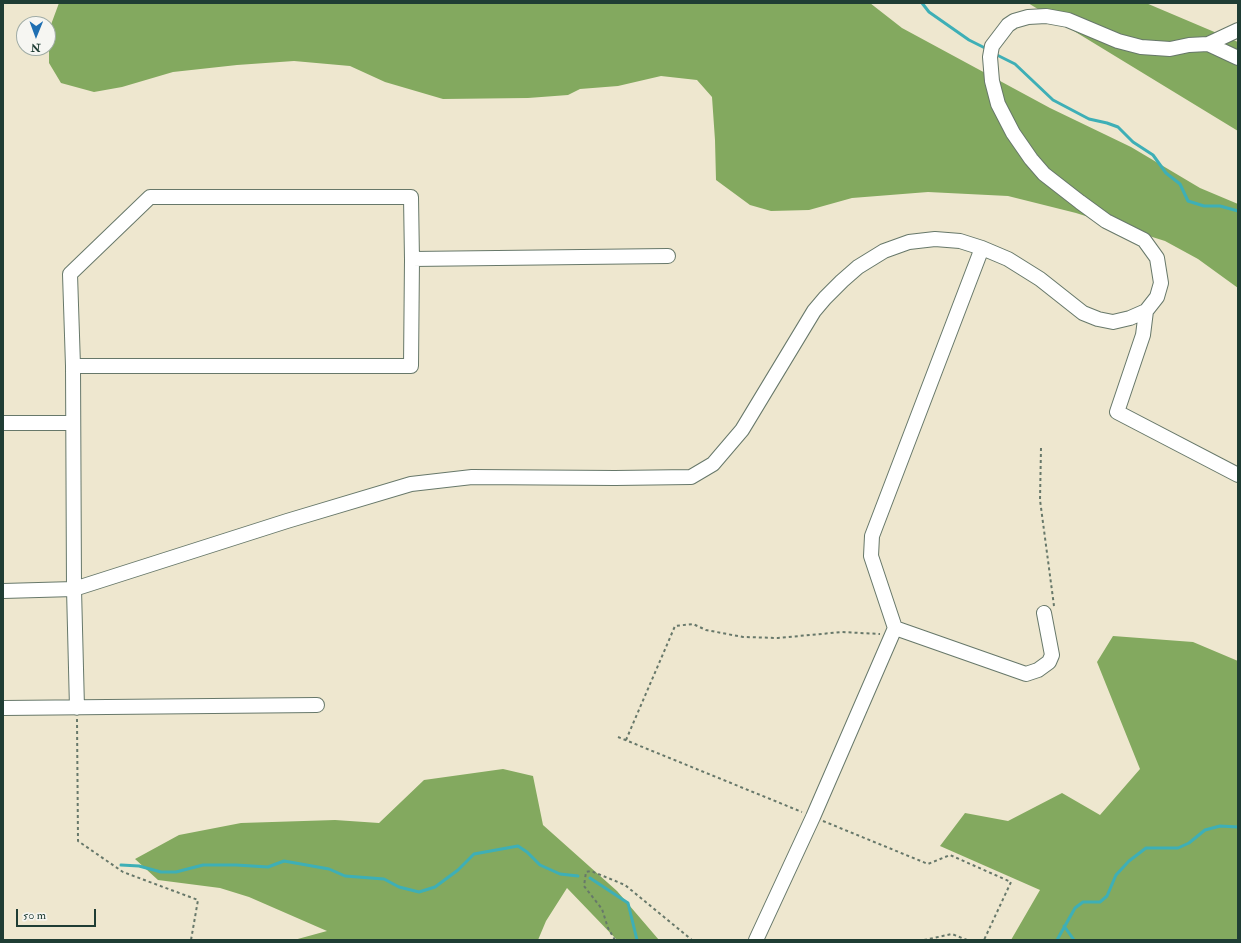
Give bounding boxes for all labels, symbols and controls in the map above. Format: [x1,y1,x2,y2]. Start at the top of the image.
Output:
north arrow [16,16,56,56]
text: N [31,41,41,54]
scale bar [18,901,98,927]
text: 50 m [23,908,46,923]

